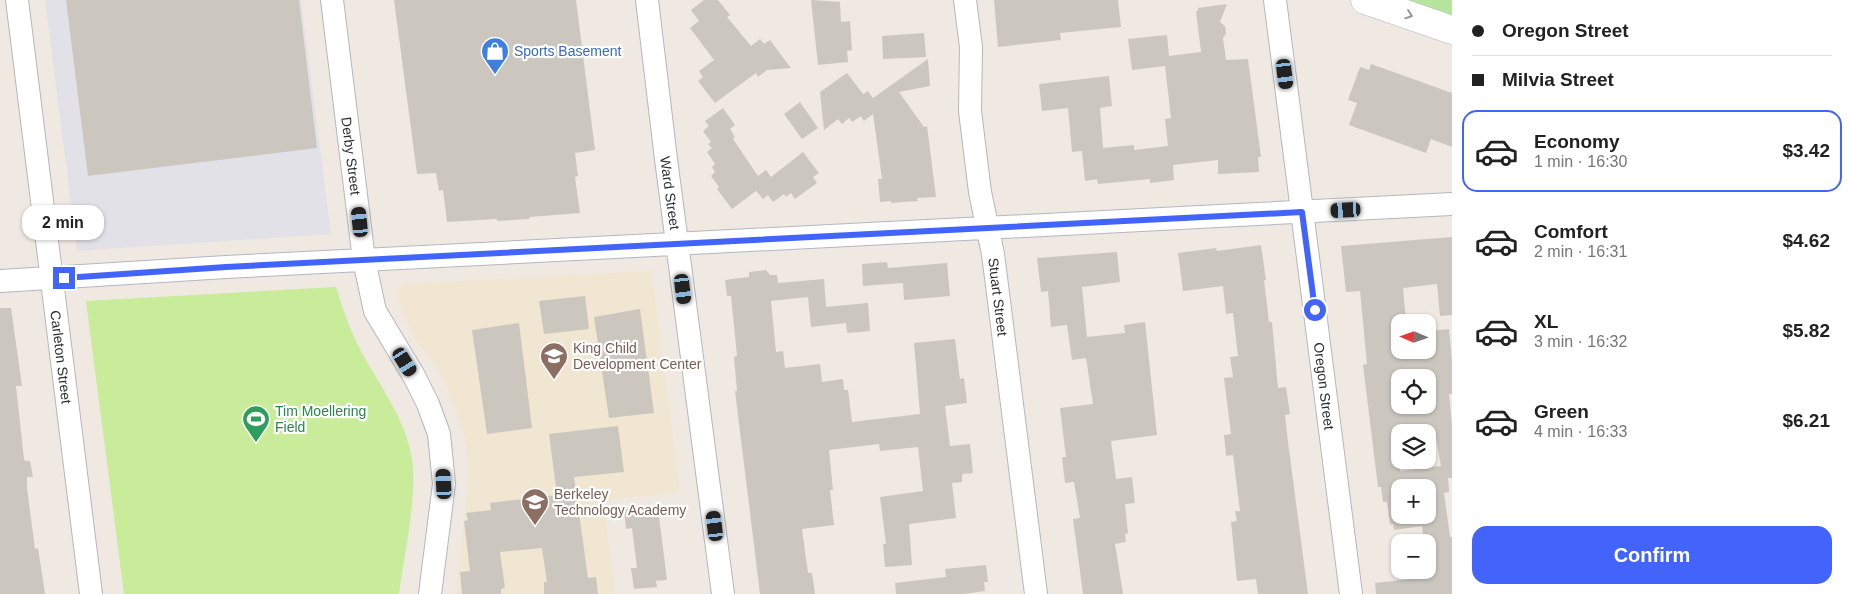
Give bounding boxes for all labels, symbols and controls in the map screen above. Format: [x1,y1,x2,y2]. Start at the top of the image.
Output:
one-way arrow [1404,9,1412,19]
text: Oregon Street [1502,20,1629,41]
shop icon: Sports Basement [480,36,510,75]
place label: Sports Basement [514,43,621,59]
car [1275,58,1294,90]
text: Milvia Street [1502,69,1614,90]
street label: Derby Street [338,116,364,196]
icon: car [1474,129,1519,174]
text: Economy [1534,131,1620,152]
text: $3.42 [1782,140,1830,161]
text: 1 min · 16:30 [1534,153,1627,170]
street label: Ward Street [657,155,683,231]
car [1330,202,1361,218]
callout: 2 min [23,206,105,240]
car [350,206,369,238]
text: 2 min [42,214,84,231]
icon: car [1474,219,1519,264]
text: Comfort [1534,221,1608,242]
text: $4.62 [1782,230,1830,251]
text: 2 min · 16:31 [1534,243,1627,260]
street label: Stuart Street [985,257,1011,337]
route end [53,267,75,289]
car [673,273,692,305]
route start [1304,299,1326,321]
street label: Carleton Street [47,309,75,405]
icon: car [1474,309,1519,354]
text: XL [1534,311,1558,332]
north arrow [1391,314,1436,359]
map controls [1391,314,1436,579]
text: $5.82 [1782,320,1830,341]
text: 3 min · 16:32 [1534,333,1627,350]
place label: King Child Development Center [573,340,702,372]
school or university icon: King Child Development Center [539,341,569,380]
street label: Oregon Street [1311,341,1337,431]
car [390,345,419,379]
button: locate [1391,369,1436,414]
icon: car [1474,399,1519,444]
text: Green [1534,401,1589,422]
place label: Tim Moellering Field [275,403,366,435]
sports icon: Tim Moellering Field [241,404,271,443]
text: $6.21 [1782,410,1830,431]
text: 4 min · 16:33 [1534,423,1627,440]
button: layers [1391,424,1436,469]
car [435,469,452,499]
button: + [1391,479,1436,524]
place label: Berkeley Technology Academy [554,486,686,518]
school or university icon: Berkeley Technology Academy [520,487,550,526]
car [705,510,724,542]
button: Confirm [1472,526,1832,584]
button: − [1391,534,1436,579]

